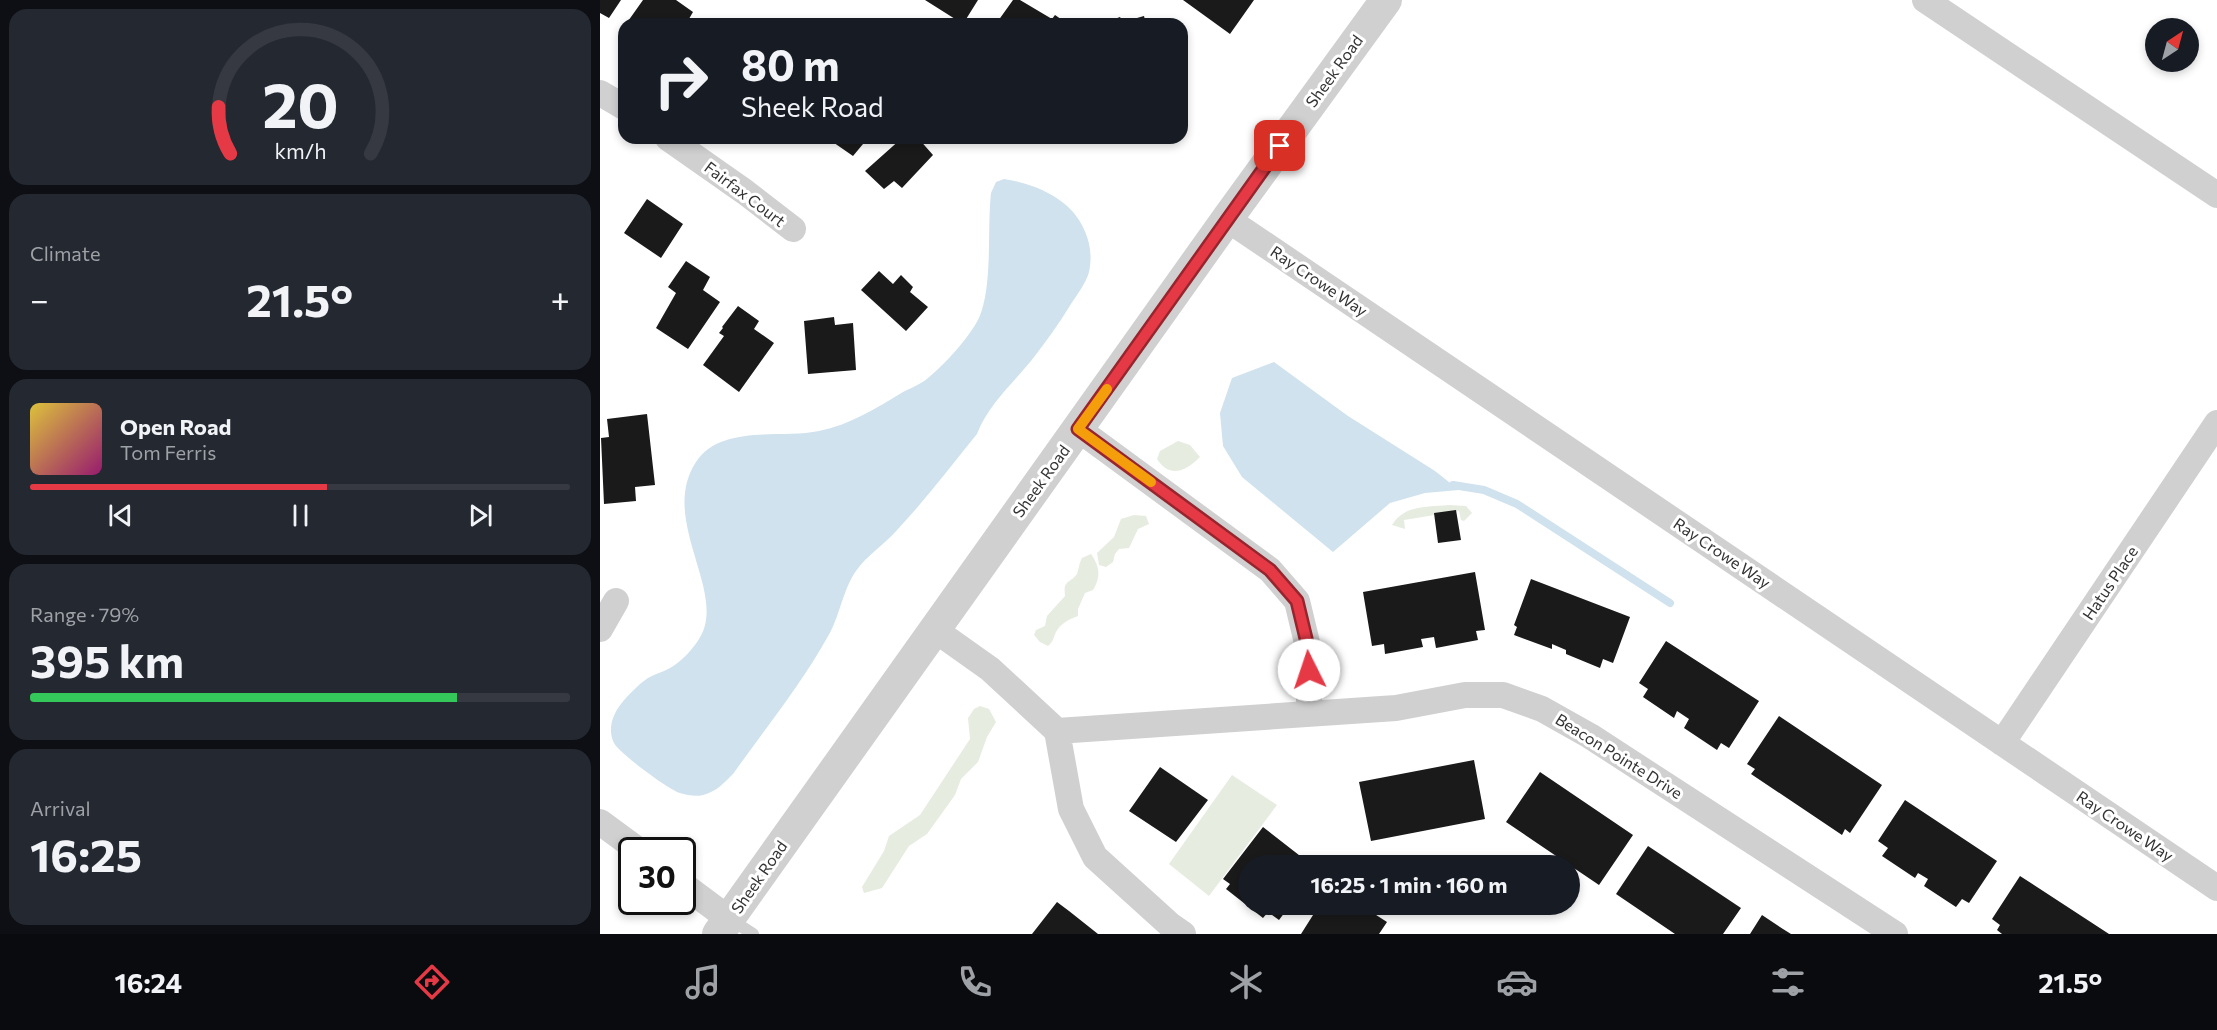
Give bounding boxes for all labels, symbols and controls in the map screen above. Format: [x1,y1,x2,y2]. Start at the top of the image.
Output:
north arrow [2145,18,2199,72]
map controls [2145,18,2199,72]
street label: Sheek Road [1301,31,1366,110]
text: 80 m [741,38,840,90]
icon: right [642,42,720,120]
text: 20 [262,65,338,141]
text: Sheek Road [741,90,884,123]
pin [1254,120,1305,171]
icon: arrive [1263,129,1296,162]
text: km/h [274,137,326,163]
street label: Fairfax Court [701,157,790,230]
text: Climate [30,241,100,265]
street label: Ray Crowe Way [1267,241,1371,320]
text: 21.5° [246,271,353,326]
text: − [30,278,49,319]
text: + [551,278,570,319]
text: Open Road [120,413,231,440]
text: Tom Ferris [120,440,216,464]
street label: Sheek Road [1008,441,1073,520]
icon: previous [104,499,137,532]
icon: pause [284,499,317,532]
icon: next [464,499,497,532]
street label: Ray Crowe Way [1670,513,1774,592]
street label: Hatus Place [2078,542,2141,623]
text: Range · 79% [30,602,139,626]
text: 395 km [30,632,184,687]
position arrow [1277,638,1341,702]
street label: Beacon Pointe Drive [1552,709,1686,802]
street label: Ray Crowe Way [2073,786,2177,865]
text: Arrival [30,796,91,820]
text: 16:25 [30,826,142,881]
speed limit sign: 30 [618,837,696,915]
street label: Sheek Road [727,837,791,917]
text: 16:25 · 1 min · 160 m [1311,871,1507,898]
icon: directions [411,961,453,1003]
icon: music [682,961,724,1003]
icon: phone [954,961,996,1003]
icon: climate [1225,961,1267,1003]
icon: car [1496,961,1538,1003]
icon: filters [1767,961,1809,1003]
text: 16:24 [115,966,182,999]
text: 21.5° [2038,966,2102,999]

